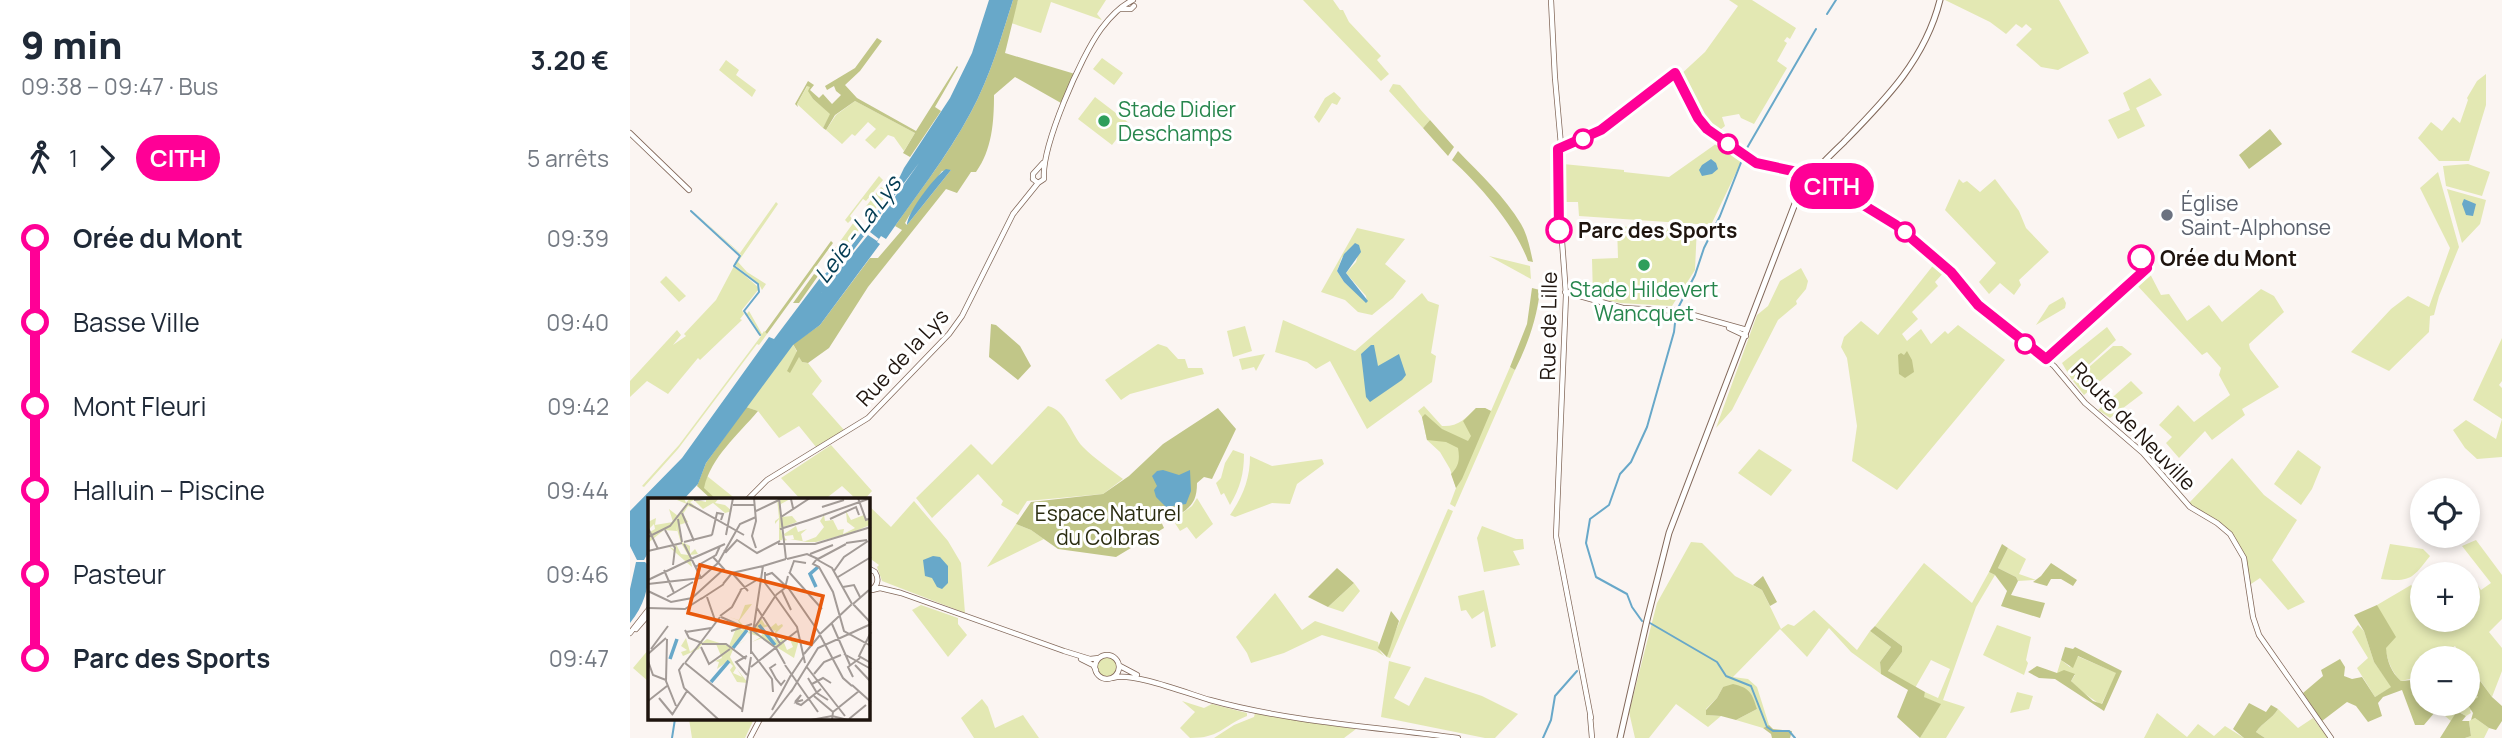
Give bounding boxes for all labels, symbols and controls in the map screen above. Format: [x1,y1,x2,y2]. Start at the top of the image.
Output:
text: 9 min [21,18,122,70]
text: 3.20 € [530,42,609,78]
text: 09:38 – 09:47 · Bus [21,70,218,102]
place label: Stade Didier Deschamps [1118,95,1237,147]
marker: Stade Didier Deschamps [1096,113,1112,129]
unlabelled marker [1573,129,1593,149]
unlabelled marker [1718,134,1738,154]
icon: walk [21,139,59,177]
icon: forward [88,139,126,177]
text: CITH [150,141,206,174]
text: 1 [69,142,78,174]
text: 5 arrêts [527,142,609,174]
line badge: CITH [1783,163,1881,209]
water label: Leie - La Lys [806,167,909,289]
text: CITH [1804,169,1860,202]
place label: Église Saint-Alphonse [2181,189,2331,241]
marker: Église Saint-Alphonse [2159,207,2175,223]
place label: Parc des Sports [1578,216,1737,244]
marker: Parc des Sports [1546,217,1572,243]
text: Orée du Mont [73,220,243,256]
text: 09:39 [547,222,609,254]
unlabelled marker [1895,222,1915,242]
place label: Orée du Mont [2160,244,2297,272]
marker: Orée du Mont [2128,245,2154,271]
marker: Stade Hildevert Wancquet [1636,257,1652,273]
street label: Rue de Lille [1533,271,1563,381]
place label: Stade Hildevert Wancquet [1570,275,1718,327]
street label: Rue de la Lys [850,302,954,412]
text: Basse Ville [73,304,200,340]
text: 09:40 [546,306,609,338]
unlabelled marker [2015,334,2035,354]
street label: Route de Neuville [2065,356,2203,496]
text: Mont Fleuri [73,388,207,424]
text: 09:42 [547,390,609,422]
text: Halluin – Piscine [73,472,265,508]
text: 09:44 [546,474,609,506]
map controls [2410,478,2480,716]
button: locate [2410,478,2480,548]
inset map [648,498,870,720]
park label: Espace Naturel du Colbras [1035,499,1181,551]
text: Pasteur [73,556,166,592]
text: 09:46 [546,558,609,590]
button: + [2410,562,2480,632]
text: Parc des Sports [73,640,270,676]
text: 09:47 [549,642,609,674]
button: − [2410,646,2480,716]

